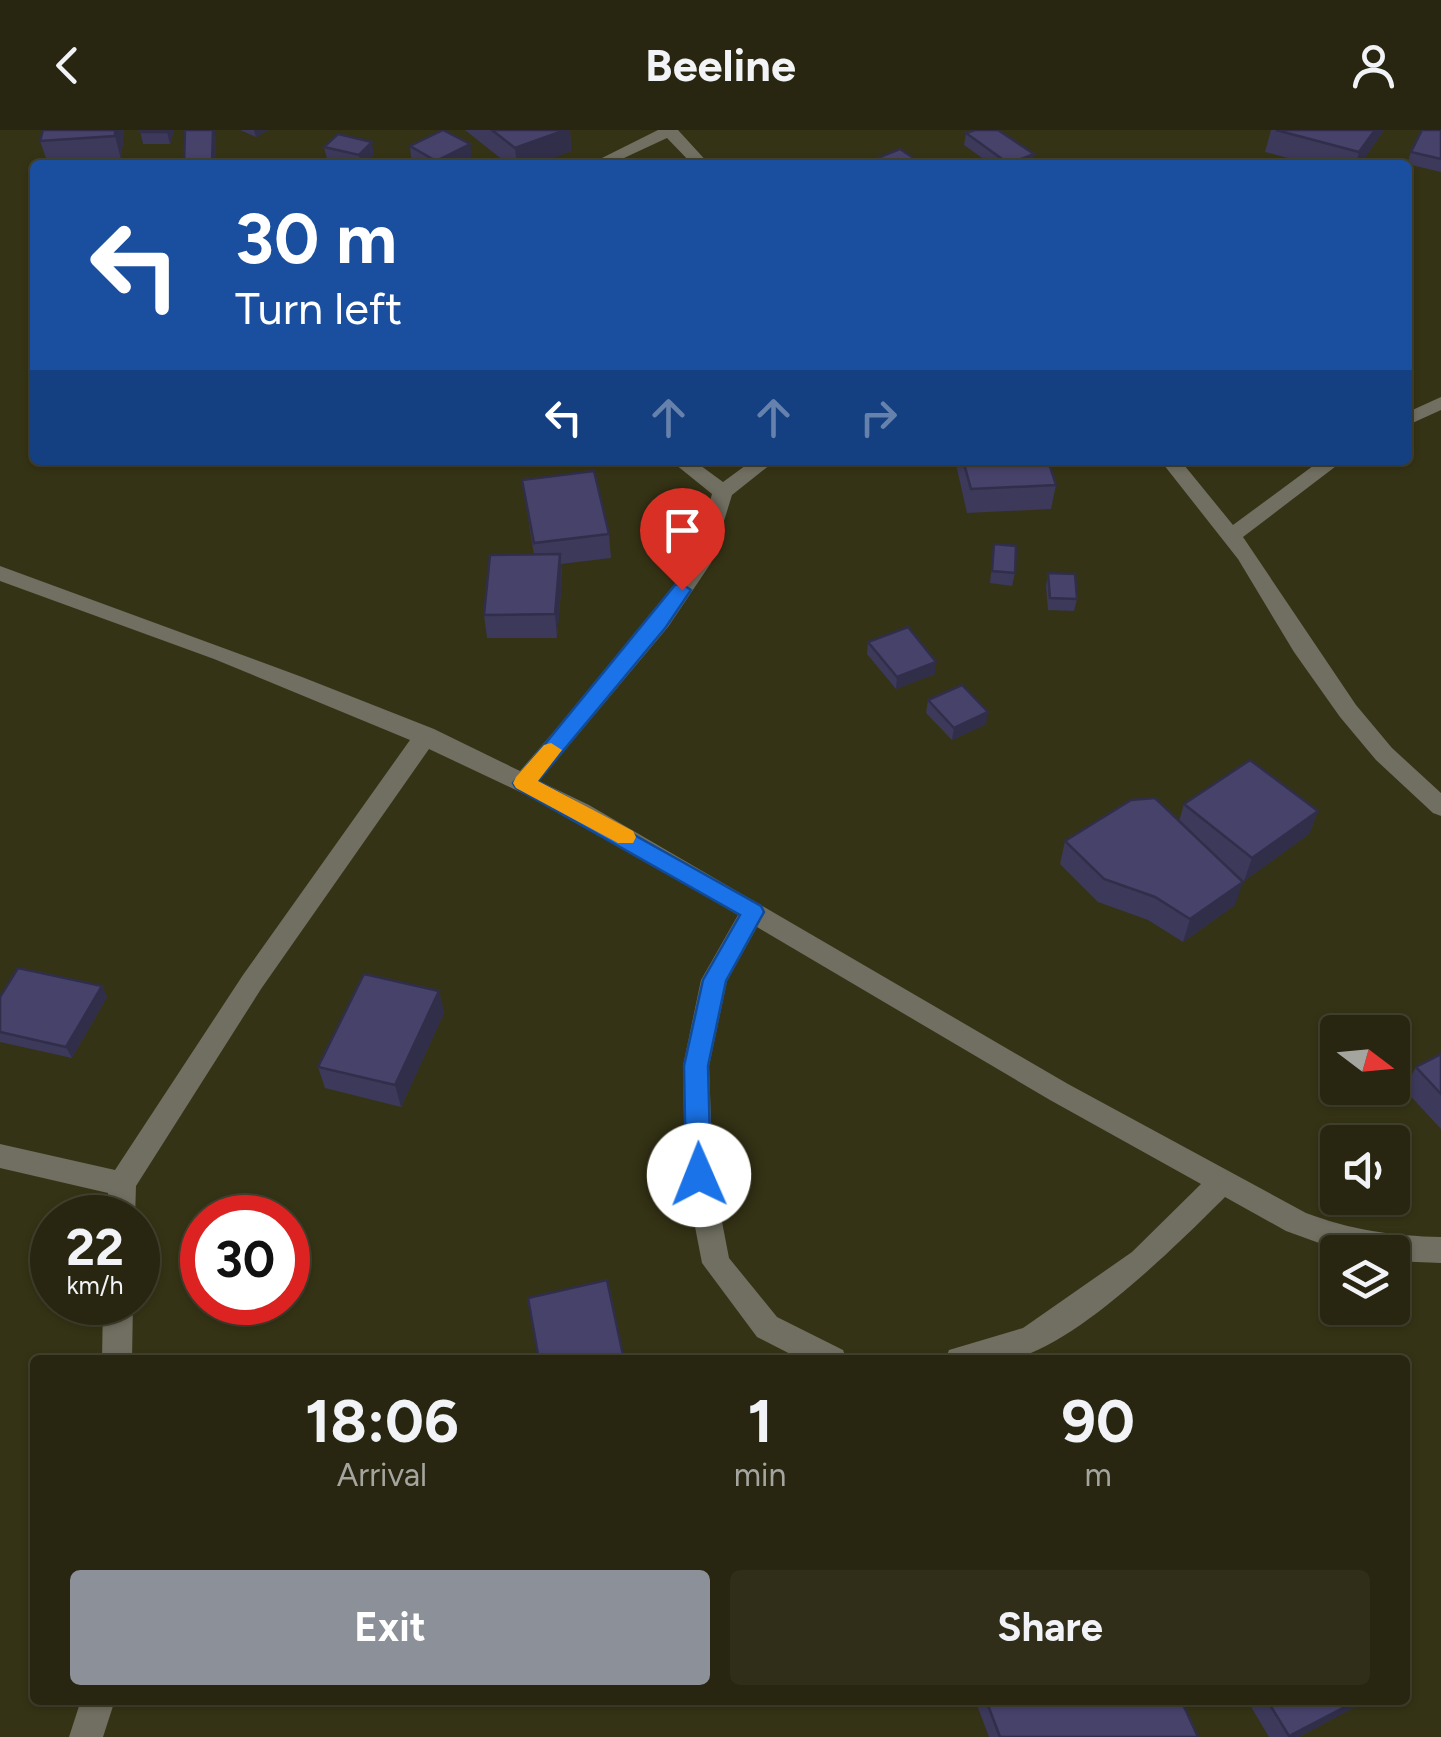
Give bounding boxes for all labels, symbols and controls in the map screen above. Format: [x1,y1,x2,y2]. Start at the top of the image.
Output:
icon: back [40,38,95,93]
text: Beeline [645,38,796,92]
icon: person [1346,38,1401,93]
text: 30 m [235,196,397,281]
icon: left [70,200,200,330]
text: Turn left [235,281,402,335]
icon: left [536,390,591,445]
icon: ahead [641,390,696,445]
icon: ahead [746,390,801,445]
icon: right [851,390,906,445]
pin [640,488,725,591]
icon: arrive [655,503,710,558]
north arrow [1320,1015,1410,1105]
map controls [1320,1015,1410,1325]
position arrow [647,1123,751,1227]
button: sound [1320,1125,1410,1215]
speed limit sign: 30 [180,1195,310,1325]
text: 22 [66,1217,124,1278]
button: layers [1320,1235,1410,1325]
text: km/h [66,1270,124,1300]
text: 18:06 [305,1385,459,1457]
text: 1 [747,1385,773,1457]
text: 90 [1061,1385,1135,1457]
text: Arrival [337,1456,427,1494]
text: min [734,1456,786,1494]
text: m [1085,1456,1112,1494]
button: Exit [70,1570,710,1685]
button: Share [730,1570,1370,1685]

